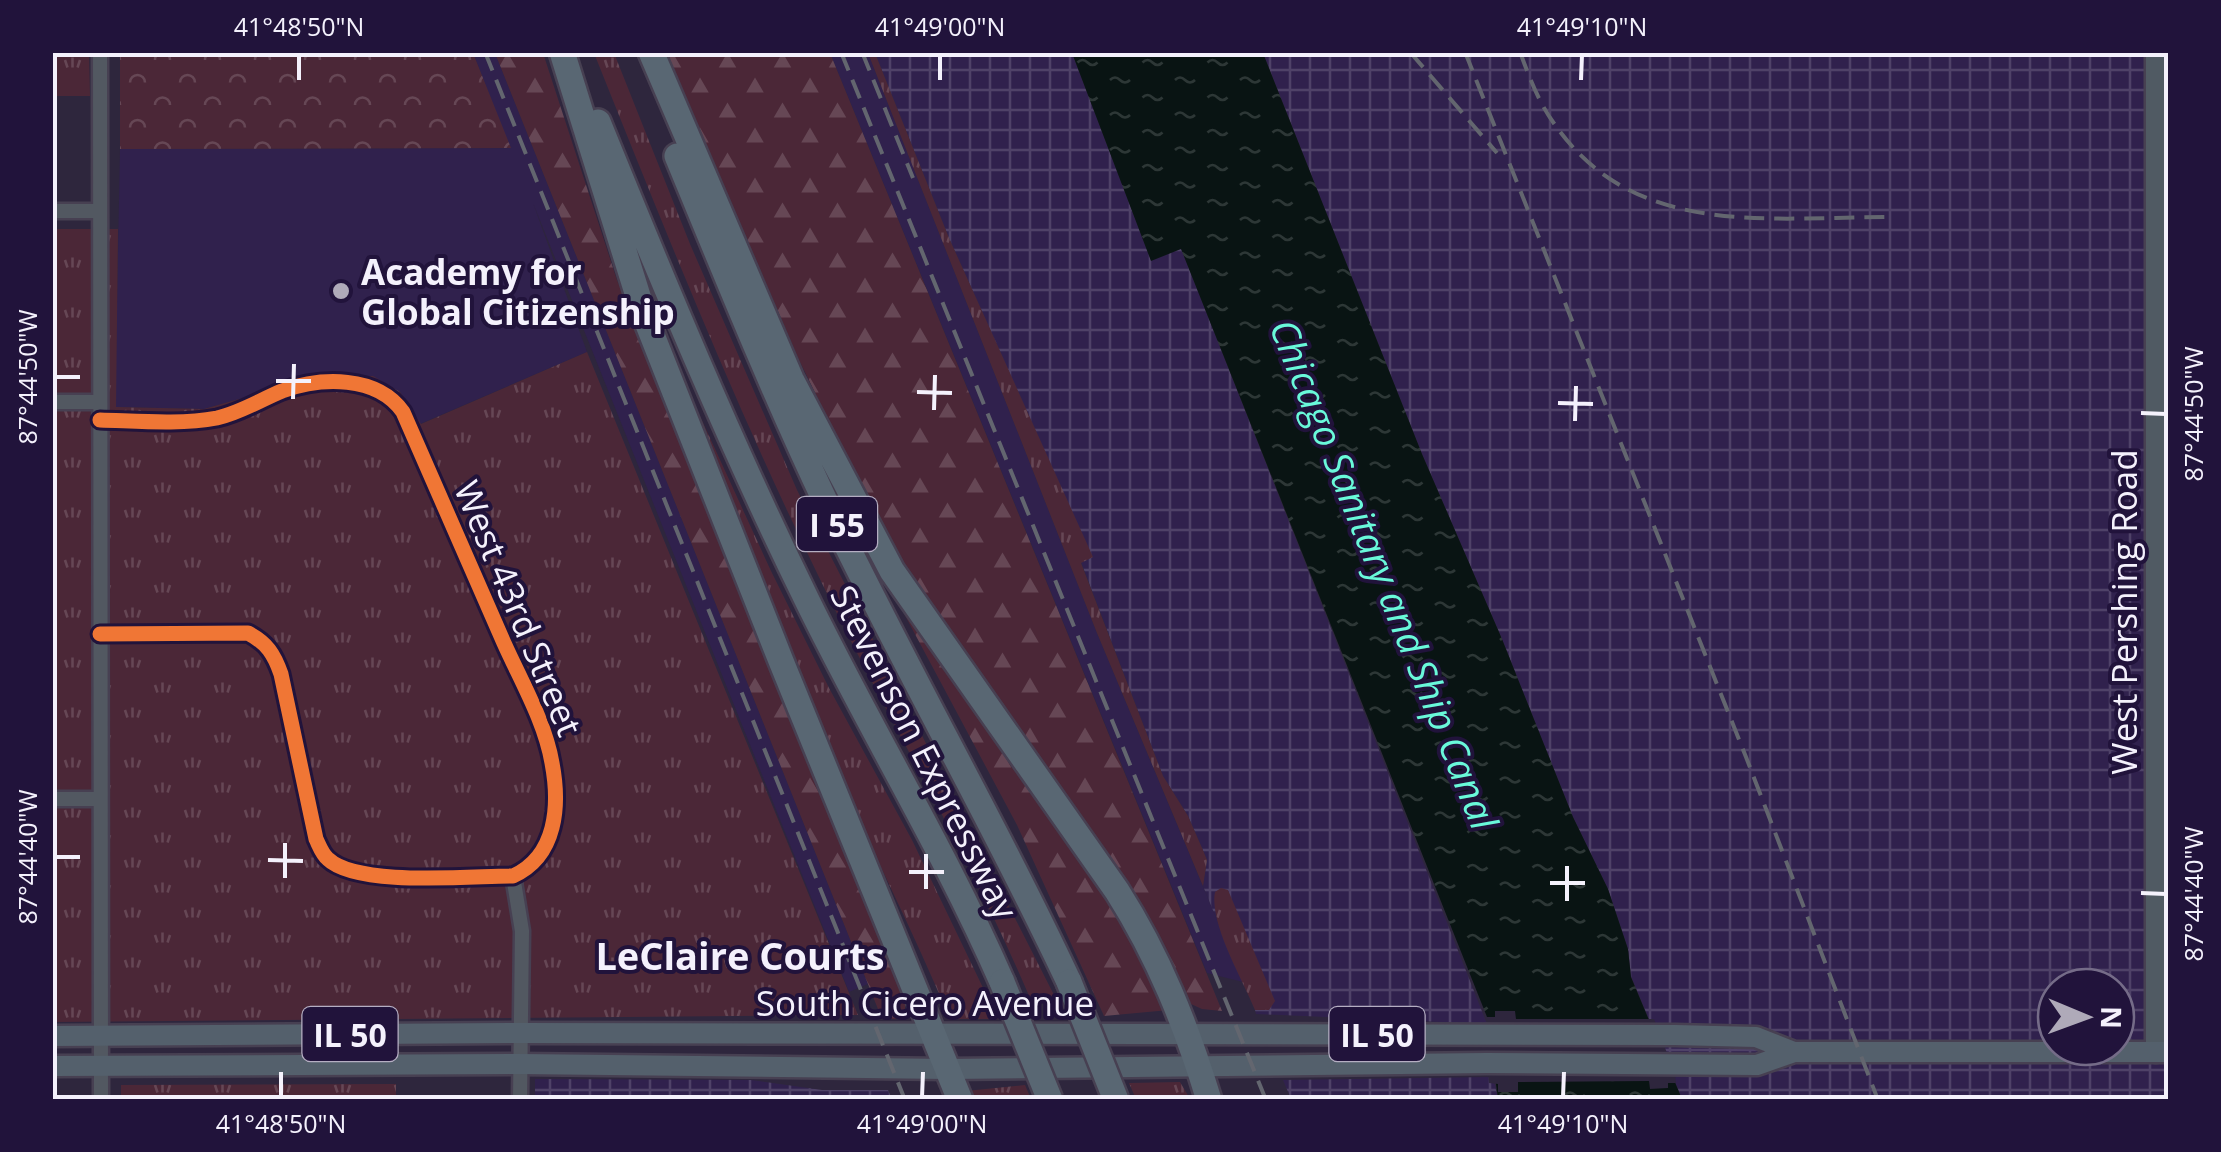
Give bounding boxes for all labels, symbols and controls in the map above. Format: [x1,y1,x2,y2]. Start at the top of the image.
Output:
text: 41°48'50"N [234,9,364,43]
text: 41°49'00"N [875,9,1005,43]
text: 41°49'10"N [1517,9,1647,43]
place label: Academy for Global Citizenship [361,248,675,335]
marker: Academy for Global Citizenship [330,280,352,302]
text: 87°44'50"W [10,310,44,445]
water label: Chicago Sanitary and Ship Canal [1259,311,1512,838]
text: 87°44'50"W [2176,347,2210,482]
street label: West Pershing Road [2100,449,2147,775]
street label: West 43rd Street [444,473,594,743]
road number: I 55 [797,497,877,551]
street label: Stevenson Expressway [820,577,1030,927]
text: 87°44'40"W [10,790,44,925]
text: 87°44'40"W [2176,827,2210,962]
district label: LeClaire Courts [595,929,885,981]
north arrow [2036,967,2136,1067]
street label: South Cicero Avenue [756,979,1094,1026]
text: N [2093,1006,2131,1029]
road number: IL 50 [302,1007,398,1061]
road number: IL 50 [1330,1007,1424,1061]
text: 41°48'50"N [216,1106,346,1140]
text: 41°49'00"N [857,1106,987,1140]
text: 41°49'10"N [1498,1106,1628,1140]

